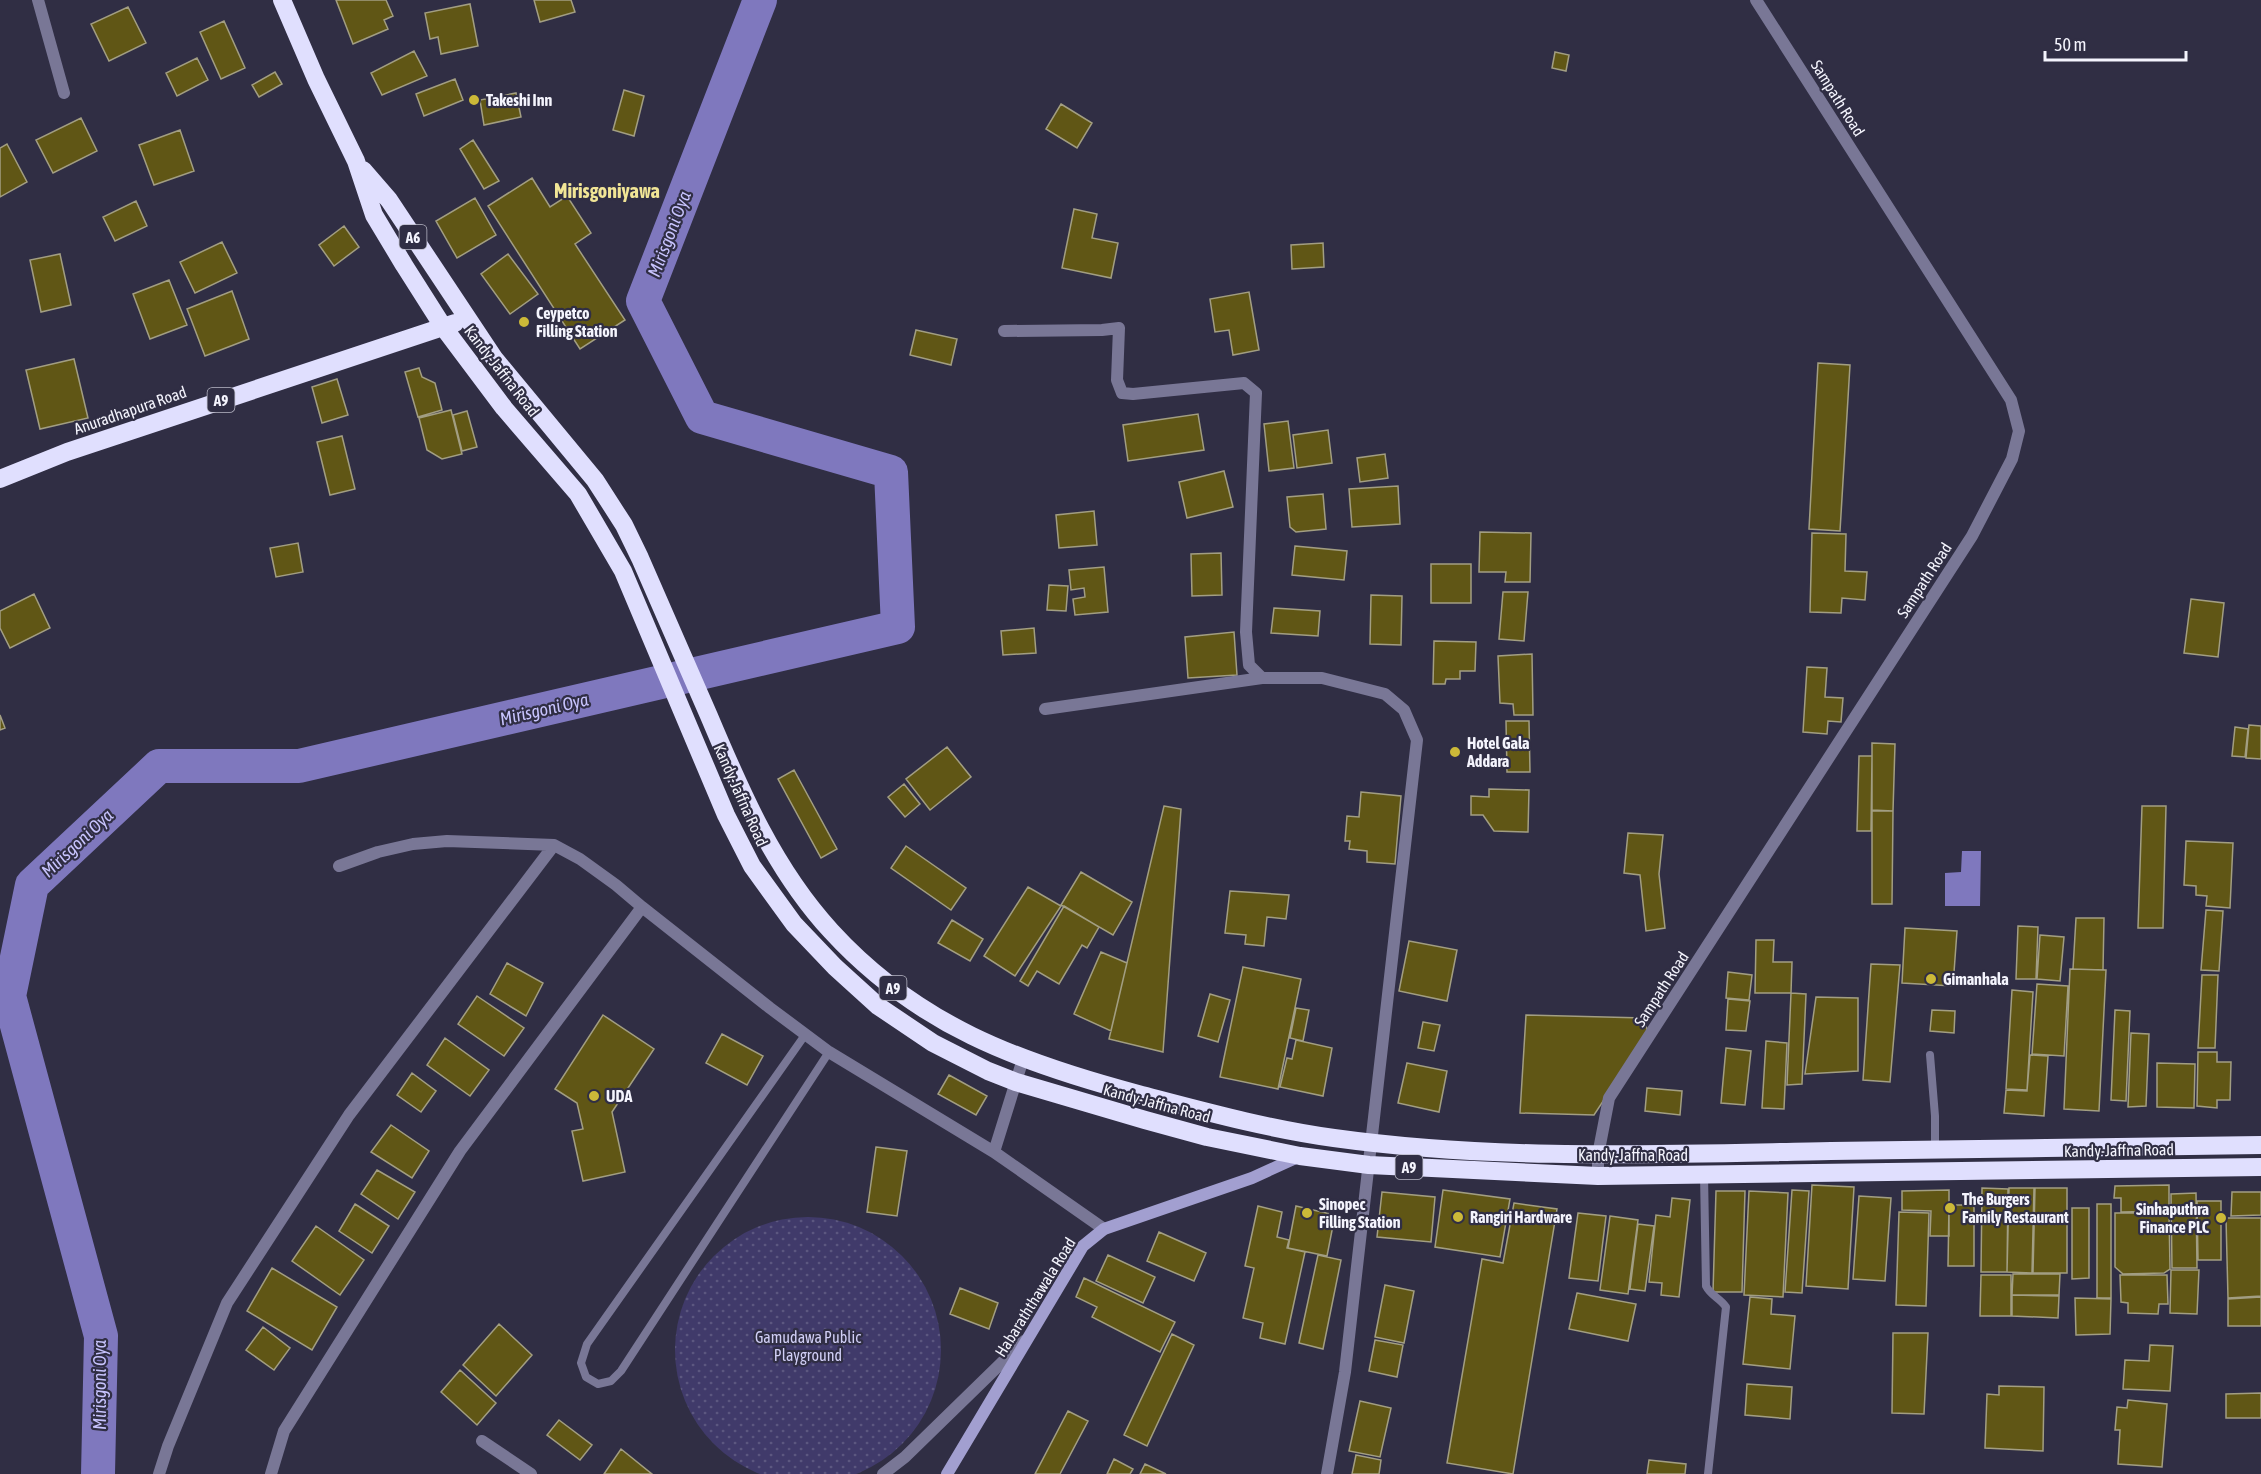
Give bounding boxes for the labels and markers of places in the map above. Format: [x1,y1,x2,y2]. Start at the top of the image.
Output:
place label: Takeshi Inn [486,91,552,109]
marker: Takeshi Inn [467,93,481,107]
place label: Ceypetco Filling Station [536,304,618,340]
marker: Ceypetco Filling Station [517,315,531,329]
place label: Hotel Gala Addara [1466,734,1530,770]
marker: Hotel Gala Addara [1448,745,1462,759]
place label: Gimanhala [1943,970,2009,988]
marker: Gimanhala [1924,972,1938,986]
place label: UDA [606,1087,632,1105]
marker: UDA [587,1089,601,1103]
place label: The Burgers Family Restaurant [1962,1190,2069,1226]
place label: Sinopec Filling Station [1319,1195,1401,1231]
place label: Sinhaputhra Finance PLC [2136,1200,2210,1236]
marker: The Burgers Family Restaurant [1943,1201,1957,1215]
marker: Sinopec Filling Station [1300,1206,1314,1220]
place label: Rangiri Hardware [1470,1208,1572,1226]
marker: Rangiri Hardware [1451,1210,1465,1224]
marker: Sinhaputhra Finance PLC [2214,1211,2228,1225]

